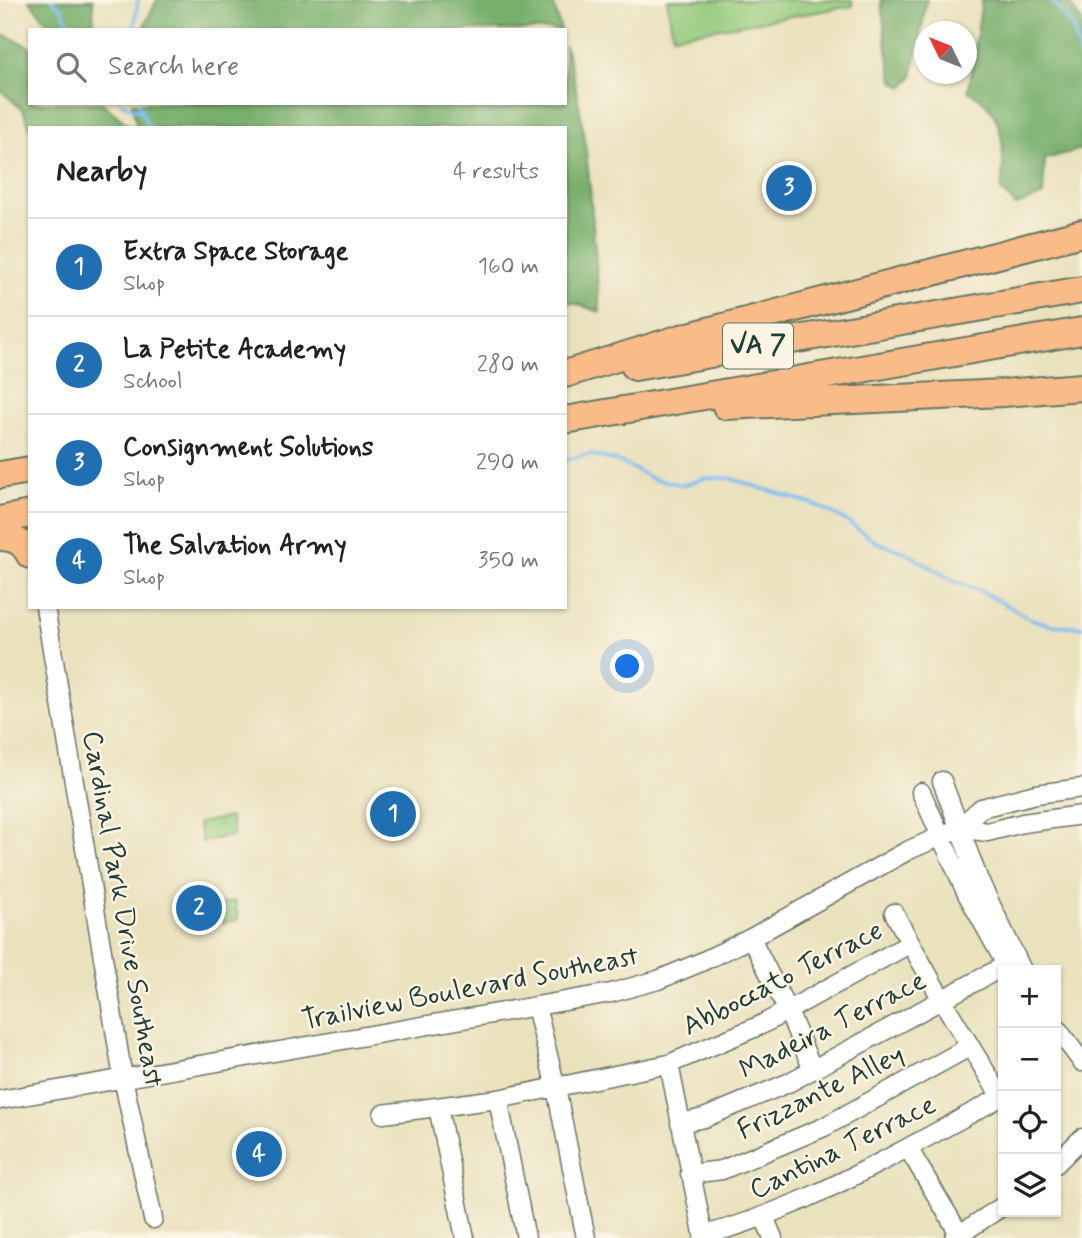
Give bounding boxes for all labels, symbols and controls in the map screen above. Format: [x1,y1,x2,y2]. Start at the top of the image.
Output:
north arrow [914,21,977,84]
search box [28,28,567,105]
icon: search [52,48,90,86]
text: Search here [108,50,239,84]
text: Nearby [56,152,147,191]
text: 4 results [453,157,539,187]
pin: 3 [766,162,812,214]
text: Extra Space Storage [123,235,348,269]
text: 1 [74,252,84,282]
text: 160 m [478,252,539,282]
text: Shop [123,269,165,299]
road number: VA 7 [723,324,793,368]
text: La Petite Academy [123,333,346,367]
text: 2 [73,350,85,380]
text: 280 m [477,350,539,380]
text: School [123,367,183,397]
text: Consignment Solutions [123,431,373,465]
text: 3 [74,448,84,478]
text: 290 m [476,448,539,478]
text: Shop [123,465,165,495]
text: The Salvation Army [123,529,347,563]
text: 4 [72,546,86,576]
text: 350 m [478,546,539,576]
text: Shop [123,563,165,593]
your location [610,649,644,683]
street label: Cardinal Park Drive Southeast [72,728,172,1091]
pin: 1 [370,788,416,840]
pin: 2 [176,882,222,934]
street label: Abboccato Terrace [676,912,890,1046]
street label: Trailview Boulevard Southeast [298,938,642,1040]
street label: Madeira Terrace [733,963,933,1089]
map controls [998,965,1061,1217]
button: + [998,965,1061,1028]
button: − [998,1028,1061,1091]
street label: Frizzante Alley [731,1037,911,1149]
street label: Cantina Terrace [744,1087,942,1209]
button: locate [998,1091,1061,1154]
pin: 4 [236,1128,282,1180]
button: layers [998,1154,1061,1217]

